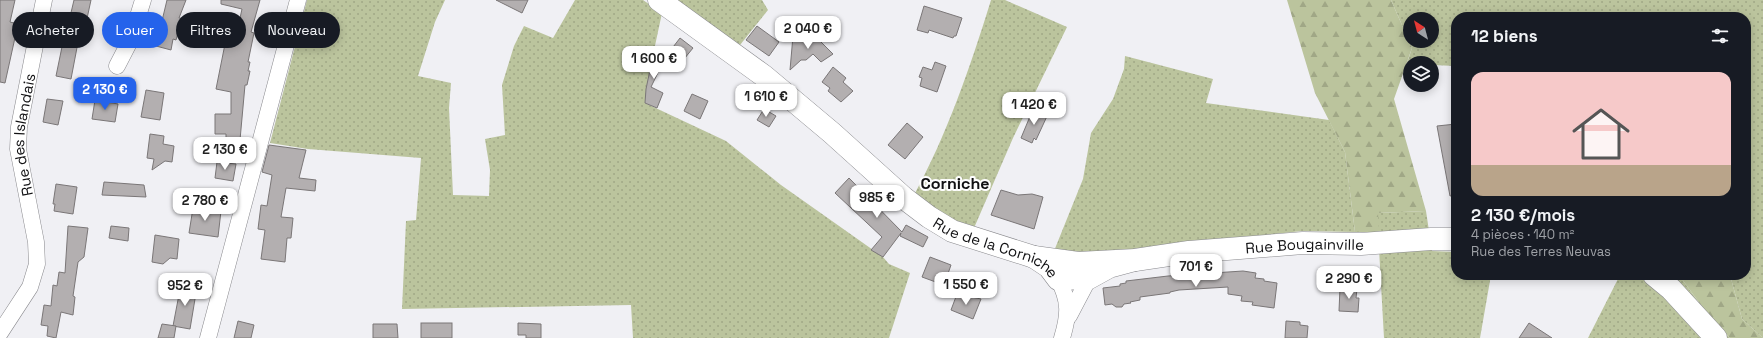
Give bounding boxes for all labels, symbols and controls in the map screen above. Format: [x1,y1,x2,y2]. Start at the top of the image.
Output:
chip: Acheter [12,12,94,48]
chip: Louer [102,12,168,48]
chip: Filtres [176,12,246,48]
chip: Nouveau [254,12,340,48]
north arrow [1403,12,1439,48]
map controls [1403,12,1439,92]
pin: 2 040 € [771,16,845,50]
text: 2 040 € [784,20,832,37]
text: 12 biens [1471,25,1538,47]
icon: filters [1709,25,1731,47]
pin: 1 600 € [617,46,691,80]
text: 1 600 € [631,50,677,67]
button: layers [1403,56,1439,92]
street label: Rue des Islandais [8,71,39,198]
pin: 2 130 € [68,77,142,111]
text: 2 130 € [82,81,128,98]
pin: 1 610 € [729,84,803,118]
text: 1 610 € [744,88,788,105]
pin: 1 420 € [997,92,1071,126]
text: 1 420 € [1011,96,1057,113]
icon: home [1565,98,1637,170]
pin: 2 130 € [188,137,262,171]
text: 2 130 € [202,141,248,158]
district label: Corniche [920,173,990,194]
pin: 985 € [849,185,905,219]
pin: 2 780 € [168,188,242,222]
text: 985 € [859,189,895,206]
text: 2 780 € [182,192,228,209]
text: 2 130 €/mois [1471,204,1575,226]
street label: Rue de la Corniche [930,213,1063,281]
text: 4 pièces · 140 m² [1471,226,1574,243]
street label: Rue Bougainville [1245,233,1364,257]
text: Rue des Terres Neuvas [1471,243,1611,260]
pin: 701 € [1168,254,1224,288]
text: 701 € [1179,258,1213,275]
pin: 2 290 € [1312,266,1386,300]
text: 2 290 € [1325,270,1373,287]
pin: 1 550 € [929,272,1003,306]
pin: 952 € [157,273,213,307]
text: 1 550 € [943,276,989,293]
text: 952 € [167,277,203,294]

